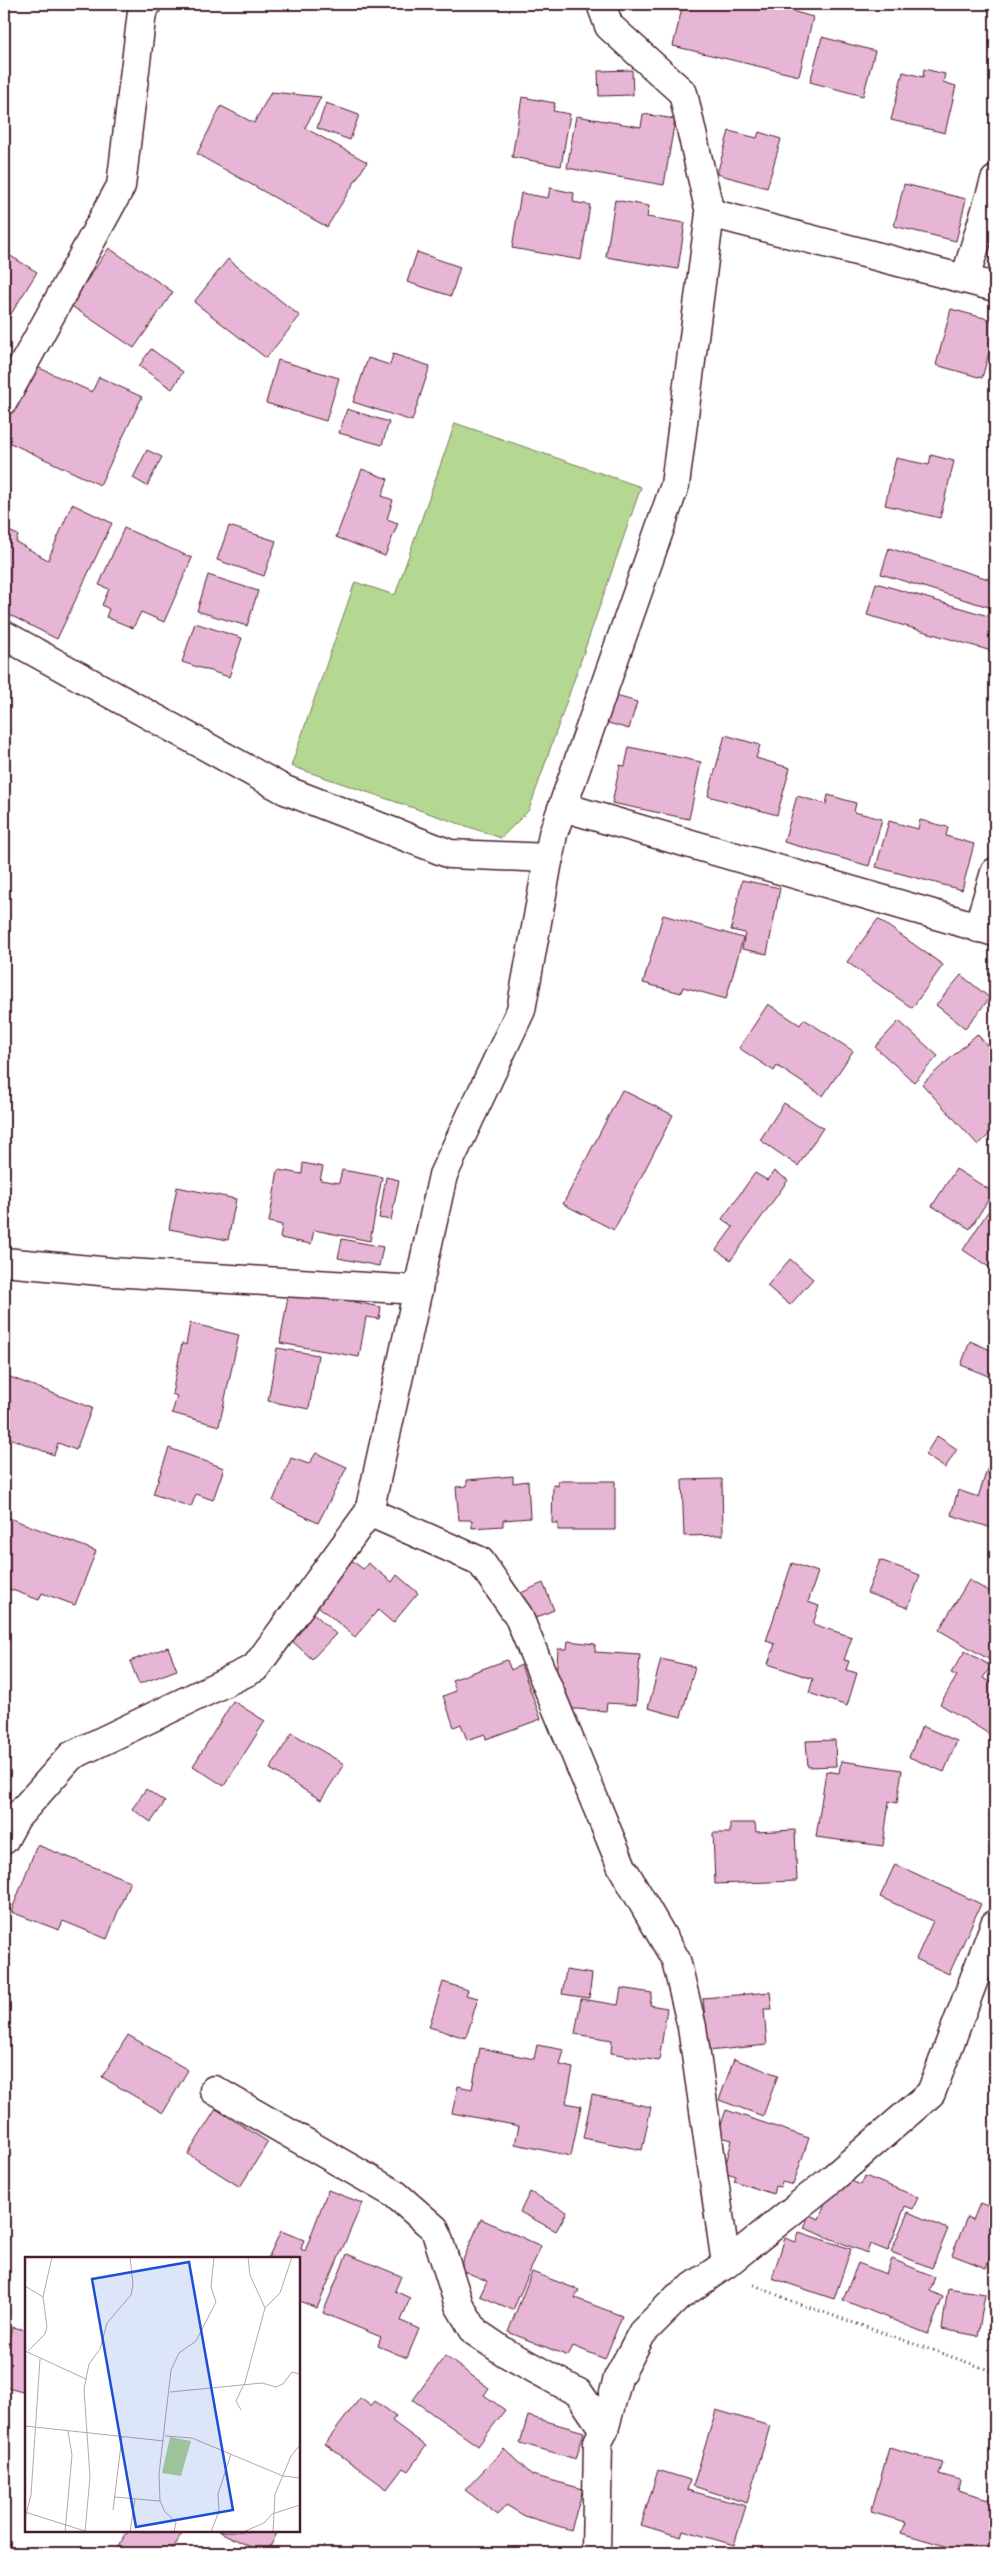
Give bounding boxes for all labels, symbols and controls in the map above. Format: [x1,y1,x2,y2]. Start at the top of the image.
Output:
inset map [25,2257,300,2532]

